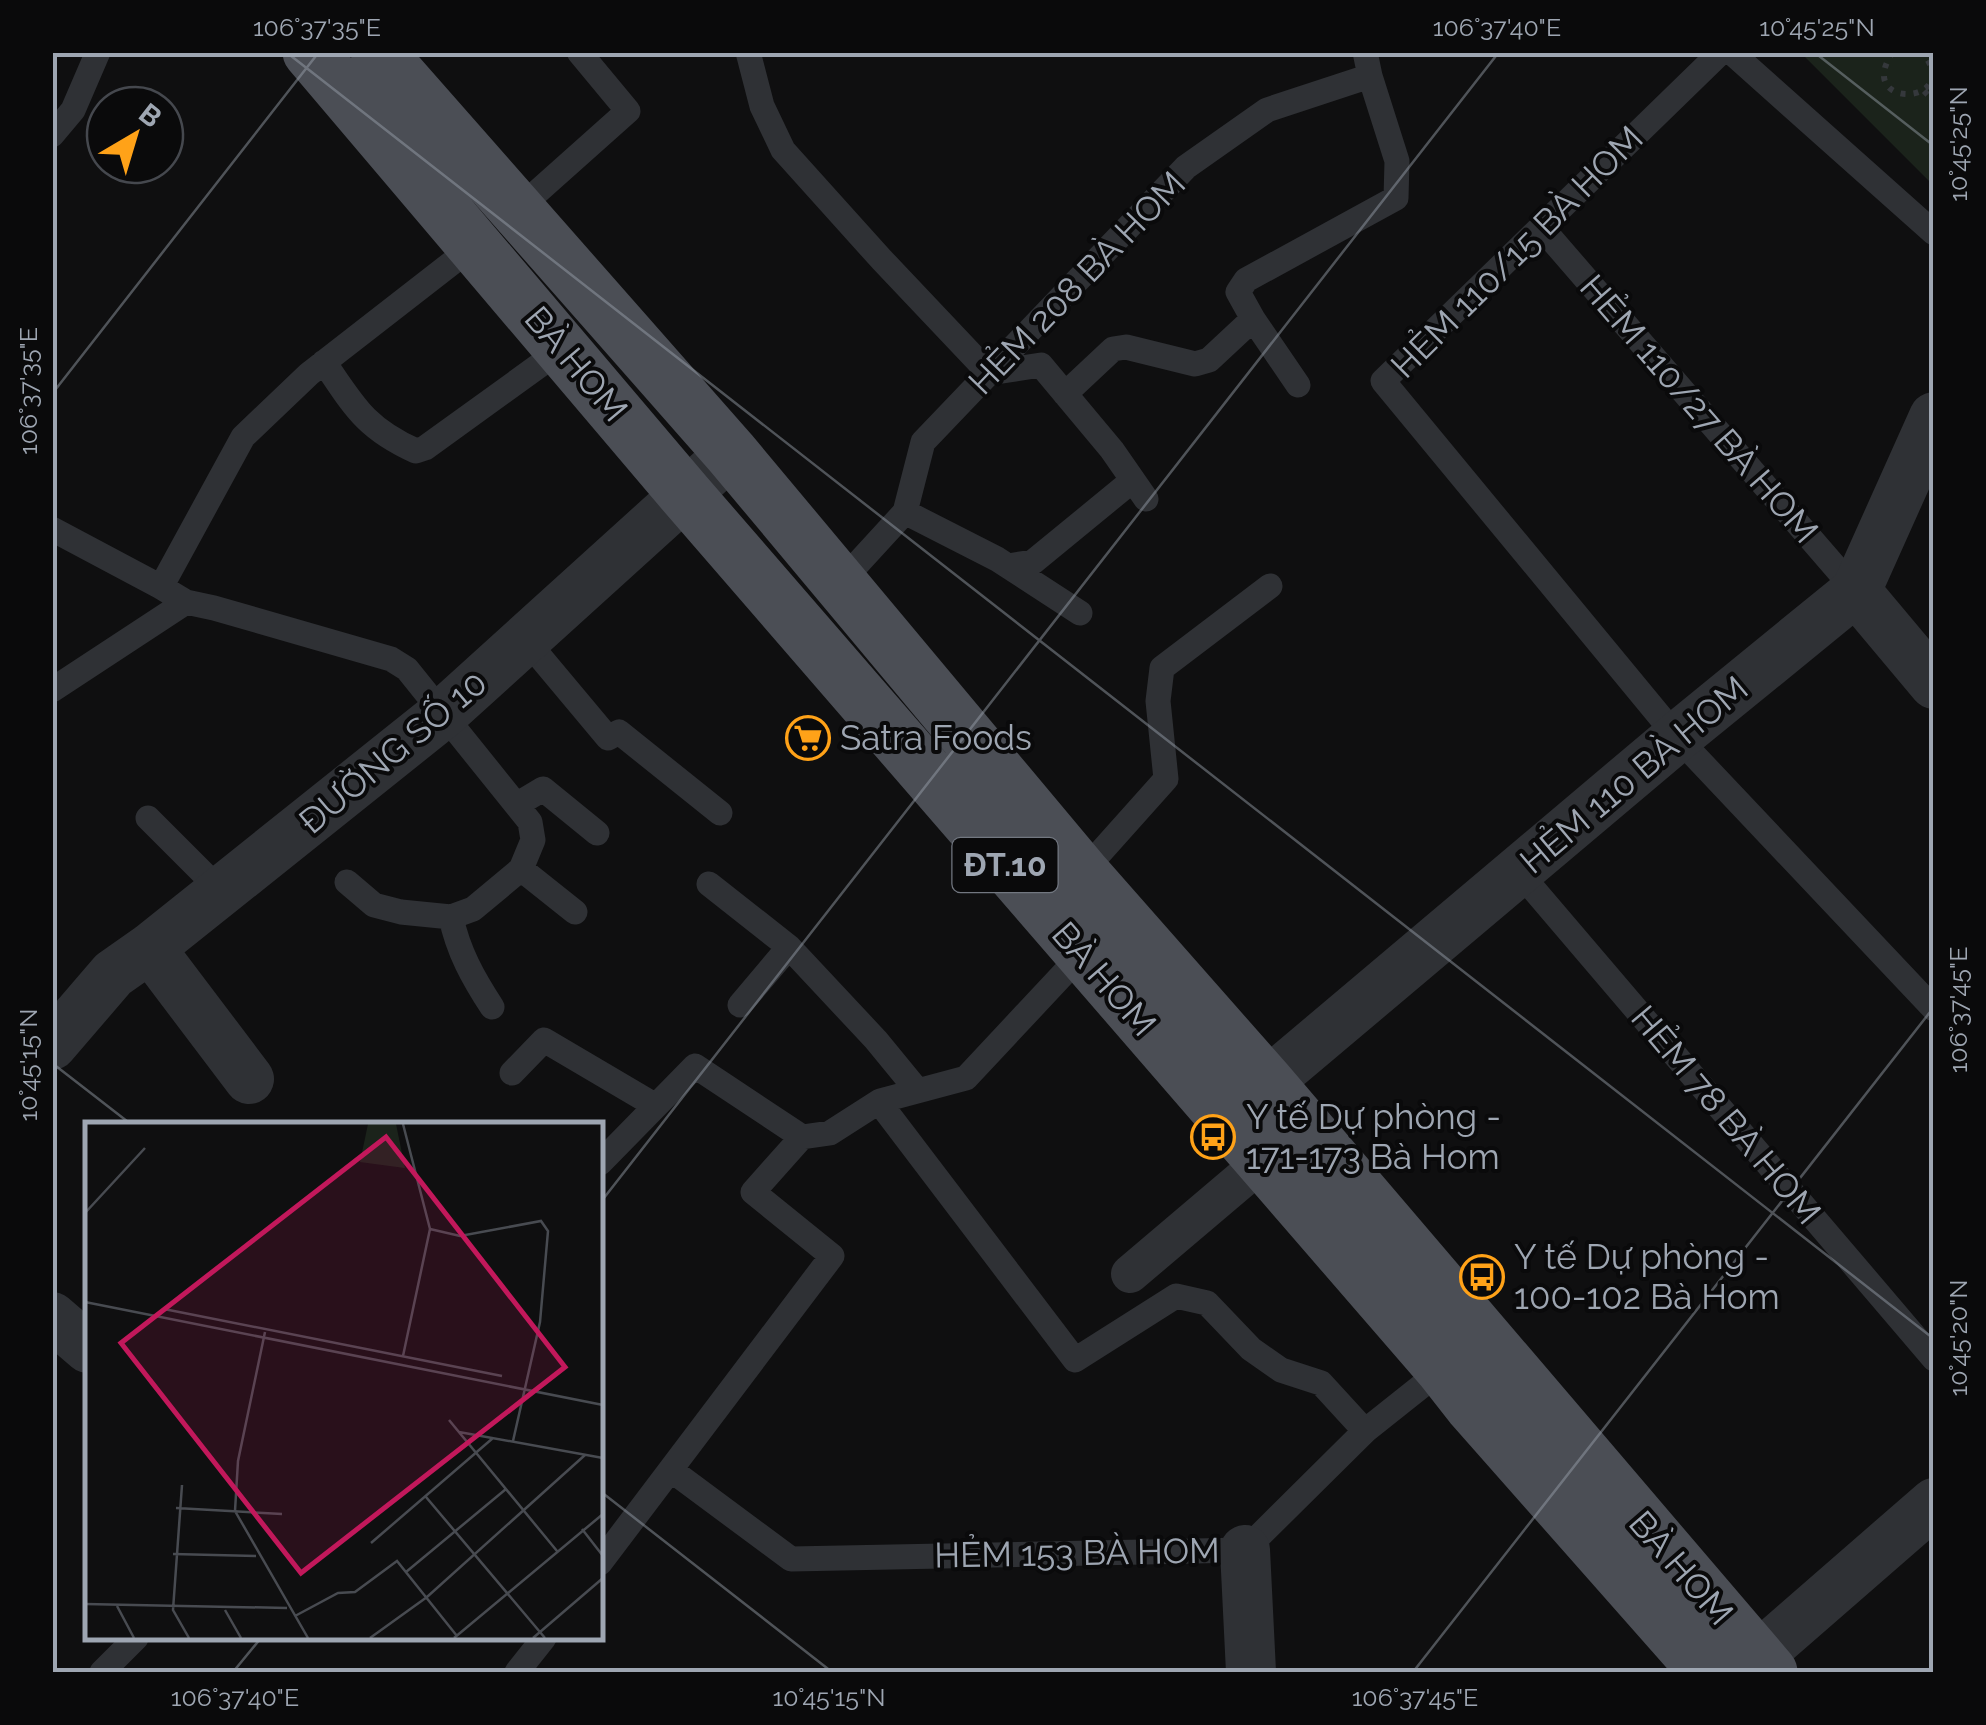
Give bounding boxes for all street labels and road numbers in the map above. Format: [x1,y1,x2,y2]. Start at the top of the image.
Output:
street label: HẺM 110/15 BÀ HOM [1381,116,1651,386]
street label: HẺM 208 BÀ HOM [959,162,1193,402]
street label: HẺM 110/27 BÀ HOM [1572,265,1828,551]
street label: BÀ HOM [517,298,636,429]
street label: ĐƯỜNG SỐ 10 [289,660,495,842]
street label: HẺM 110 BÀ HOM [1510,666,1756,882]
road number: ĐT.10 [952,838,1058,892]
street label: BÀ HOM [1044,913,1165,1044]
street label: HẺM 78 BÀ HOM [1623,996,1831,1232]
street label: BÀ HOM [1621,1502,1742,1633]
street label: HẺM 153 BÀ HOM [934,1528,1220,1575]

